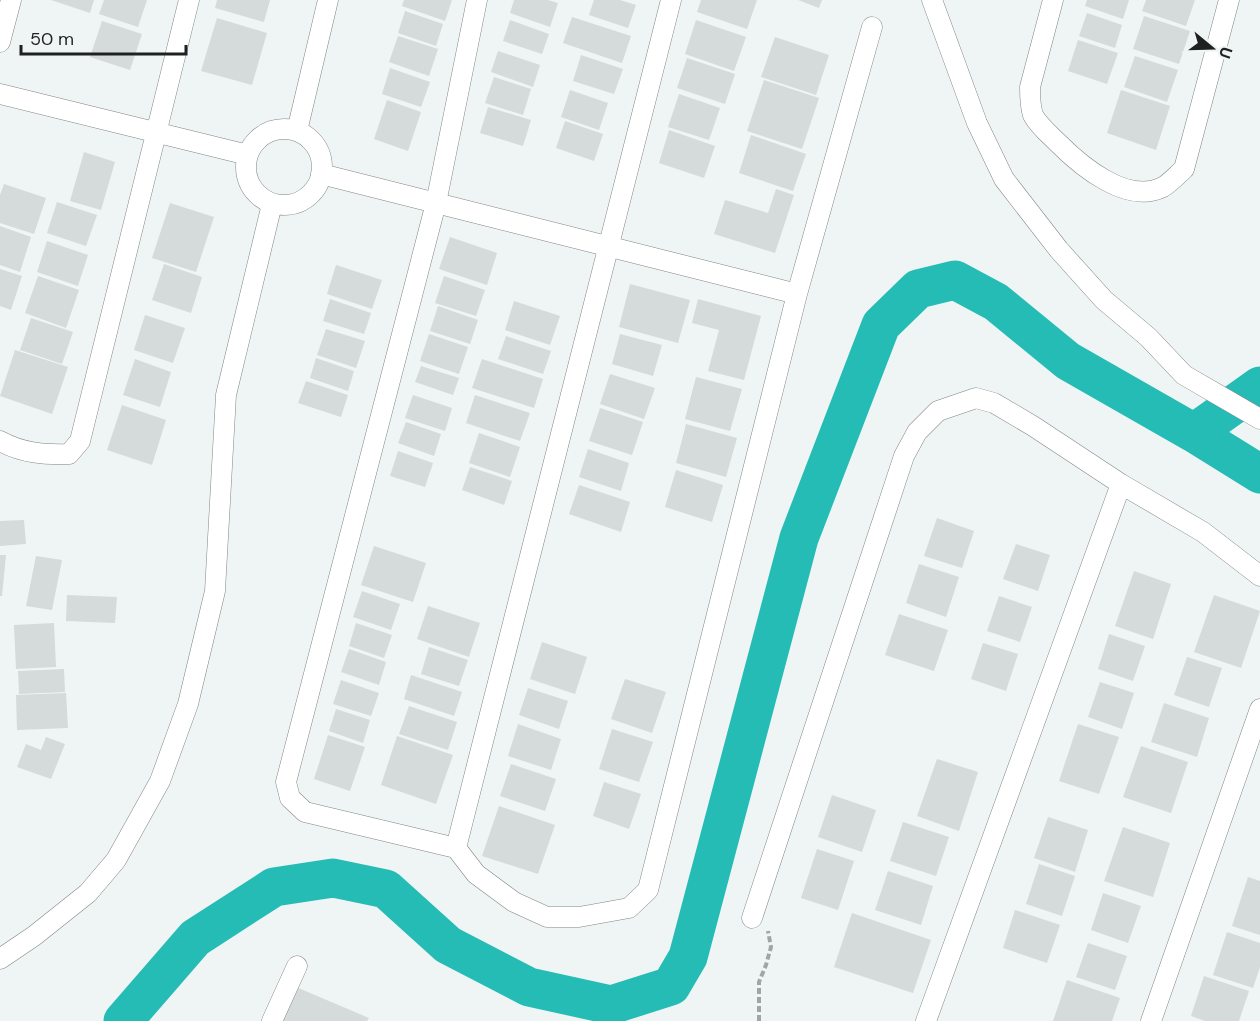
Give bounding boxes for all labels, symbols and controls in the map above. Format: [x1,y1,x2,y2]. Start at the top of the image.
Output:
scale bar [21,18,186,56]
north arrow [1182,18,1242,78]
text: 50 m [30,27,74,51]
text: U [1214,44,1237,61]

